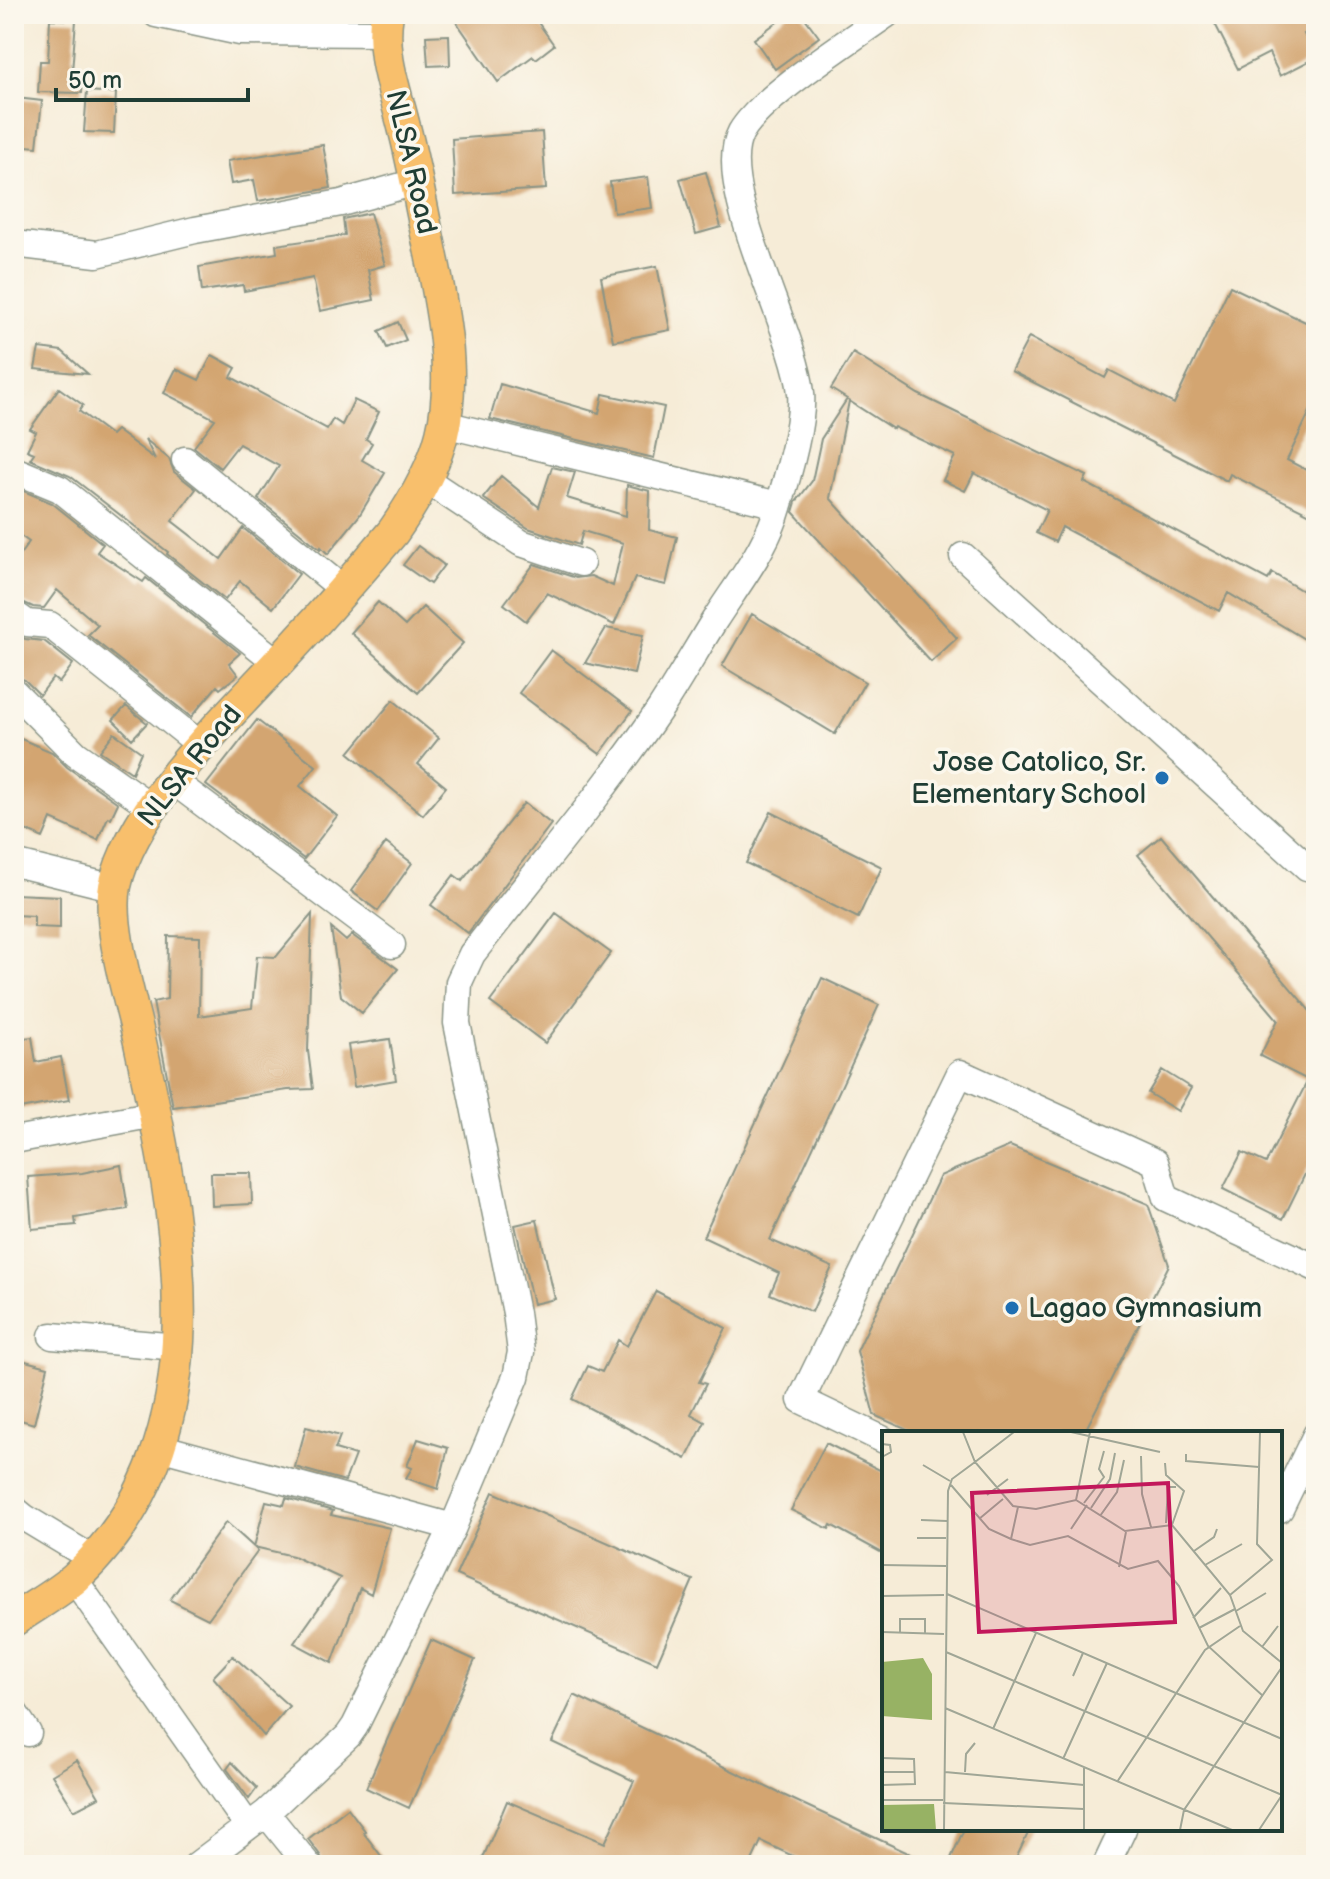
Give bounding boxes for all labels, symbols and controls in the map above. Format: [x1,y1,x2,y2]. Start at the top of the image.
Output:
scale bar [56,52,248,102]
text: 50 m [68,66,122,95]
street label: NLSA Road [378,87,444,237]
street label: NLSA Road [131,699,249,833]
place label: Jose Catolico, Sr. Elementary School [911,746,1146,811]
marker: Jose Catolico, Sr. Elementary School [1153,769,1171,787]
place label: Lagao Gymnasium [1028,1292,1262,1325]
marker: Lagao Gymnasium [1003,1299,1021,1317]
inset map [882,1431,1282,1831]

